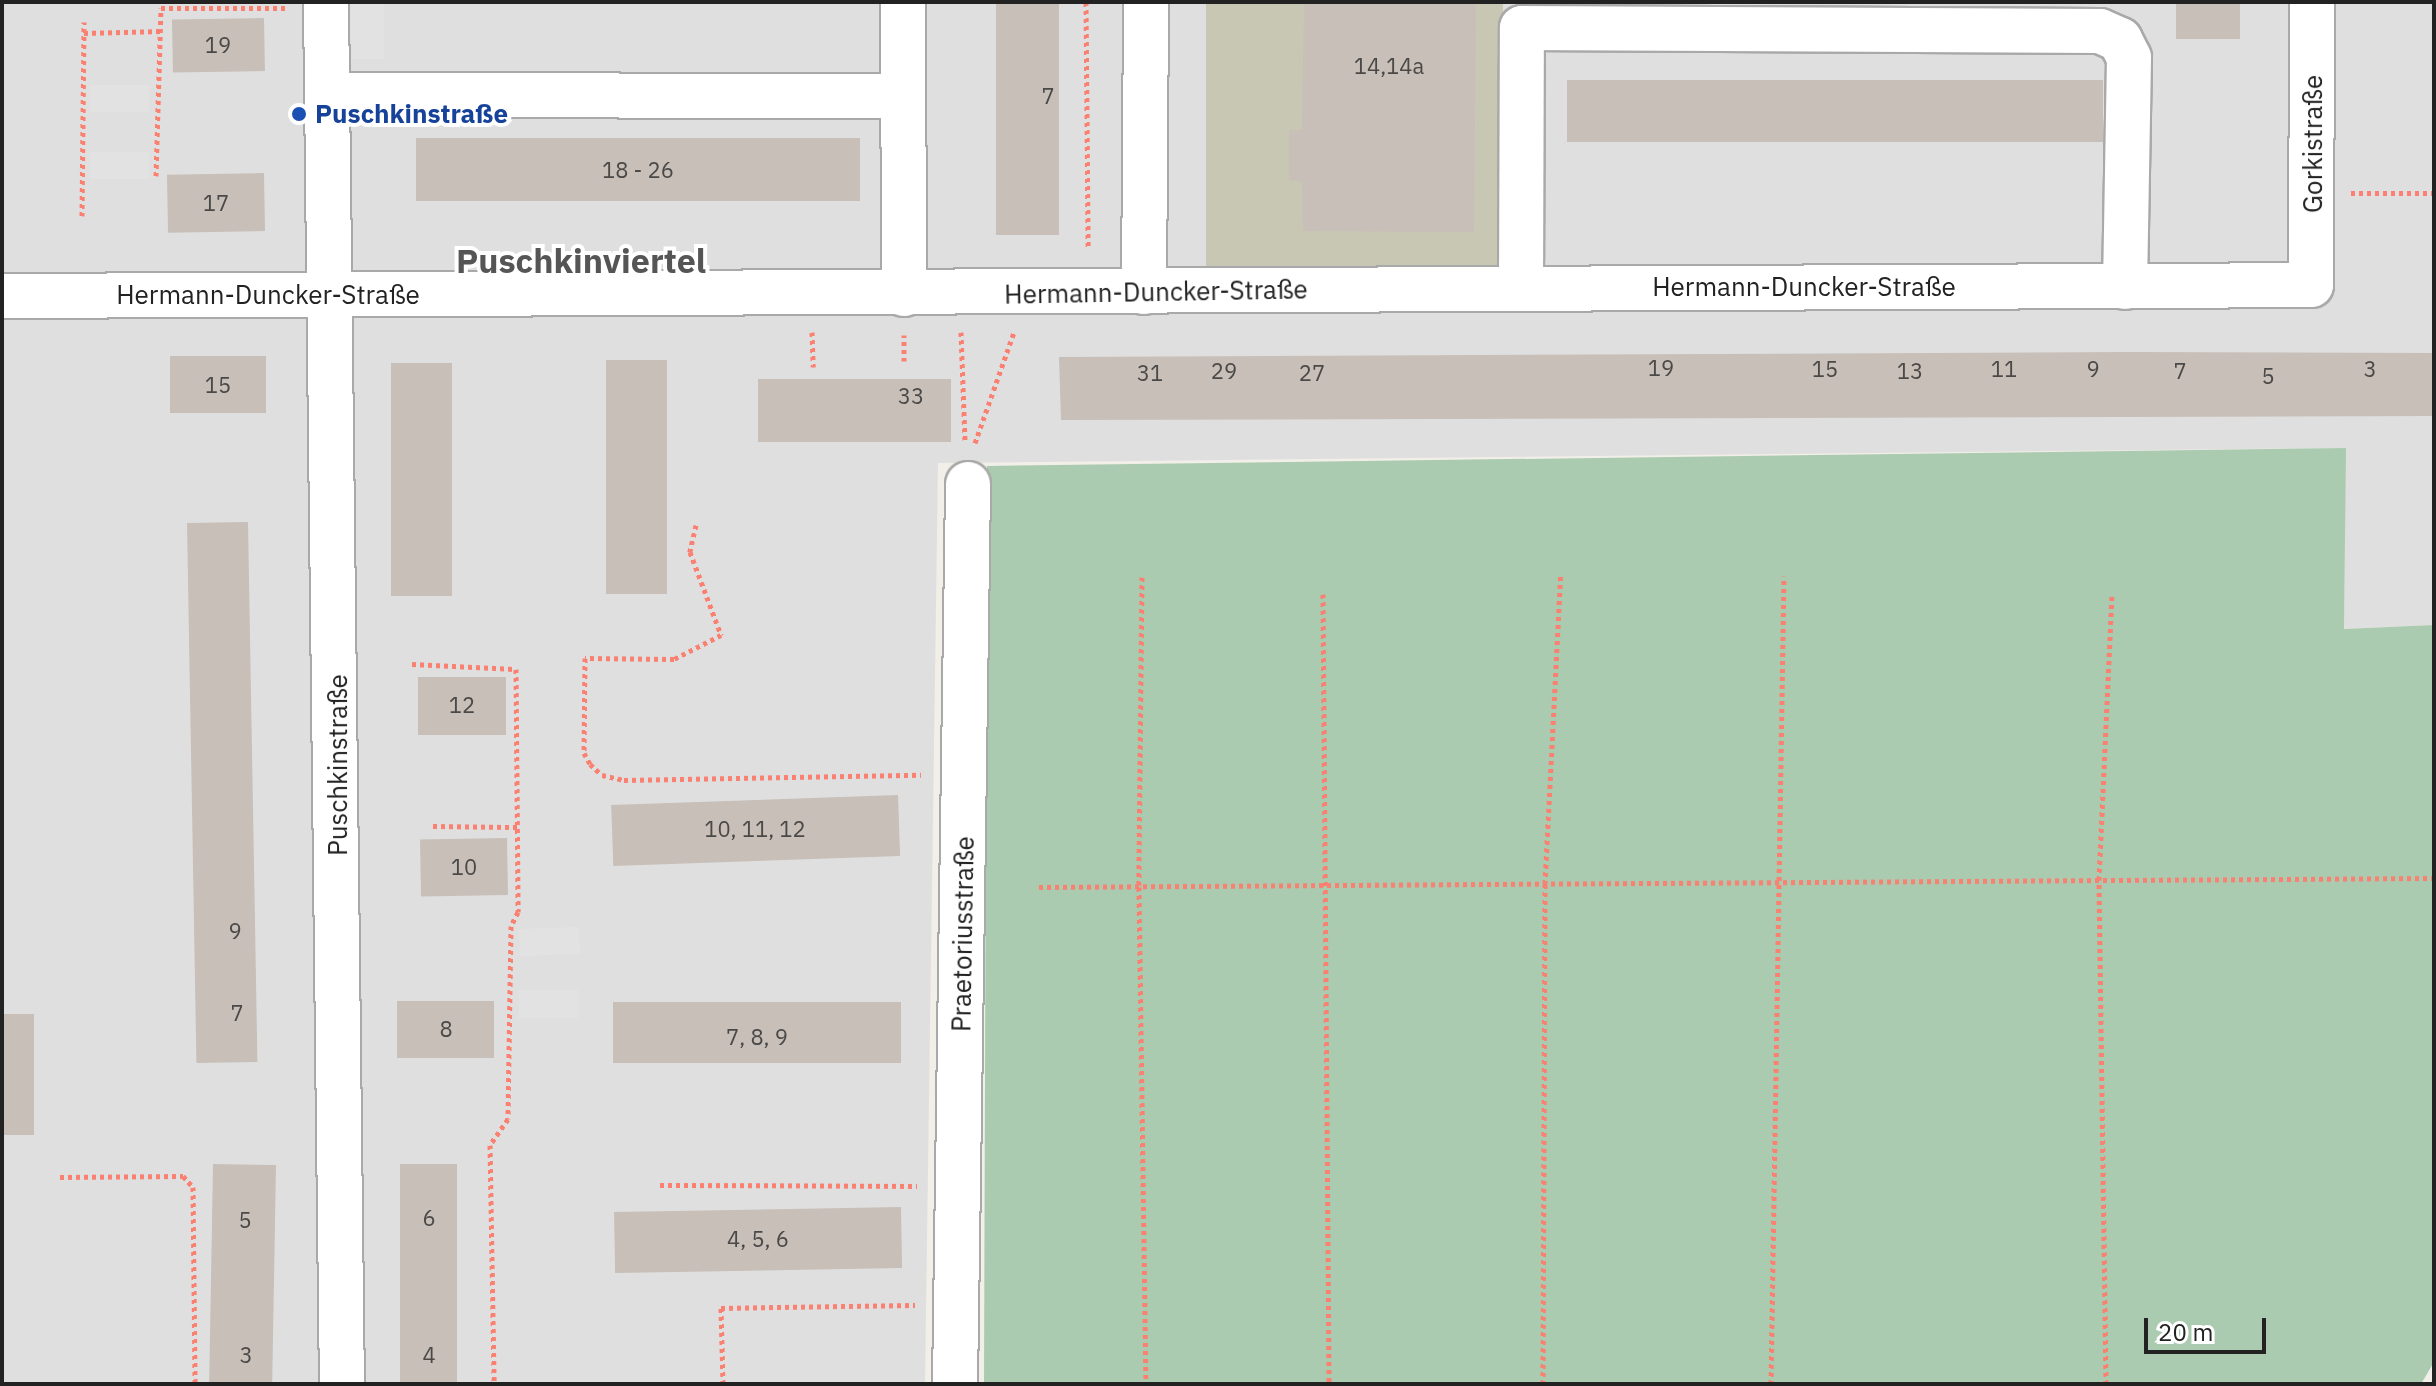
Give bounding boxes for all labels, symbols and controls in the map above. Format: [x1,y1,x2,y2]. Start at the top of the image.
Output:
house number: 19 [205,32,231,58]
house number: 14,14a [1354,53,1424,79]
street label: Gorkistraße [2297,75,2329,213]
house number: 7 [1041,83,1055,109]
place label: Puschkinstraße [315,98,508,130]
marker: Puschkinstraße [290,105,308,123]
house number: 18 - 26 [602,157,674,183]
house number: 17 [203,190,229,216]
district label: Puschkinviertel [456,241,706,281]
street label: Hermann-Duncker-Straße [1652,271,1956,303]
street label: Hermann-Duncker-Straße [1004,274,1308,310]
street label: Hermann-Duncker-Straße [116,279,420,311]
house number: 19 [1648,355,1674,381]
house number: 15 [1812,356,1838,382]
house number: 11 [1991,356,2017,382]
house number: 9 [2086,356,2100,382]
house number: 3 [2363,356,2377,382]
house number: 29 [1211,358,1237,384]
house number: 13 [1897,358,1923,384]
house number: 7 [2173,358,2187,384]
house number: 31 [1137,360,1163,386]
house number: 27 [1299,360,1325,386]
house number: 5 [2261,363,2275,389]
house number: 15 [205,372,231,398]
house number: 33 [898,383,924,409]
street label: Puschkinstraße [322,674,354,856]
house number: 12 [449,692,475,718]
house number: 10, 11, 12 [704,816,806,842]
street label: Praetoriusstraße [946,836,980,1032]
house number: 10 [451,854,477,880]
house number: 9 [228,918,242,944]
house number: 7 [230,1000,244,1026]
house number: 8 [439,1016,453,1042]
house number: 7, 8, 9 [726,1024,788,1050]
house number: 6 [422,1205,436,1231]
house number: 5 [238,1207,252,1233]
house number: 4, 5, 6 [727,1226,789,1252]
scale bar [2148,1302,2270,1352]
text: 20 m [2158,1316,2213,1348]
house number: 3 [239,1342,253,1368]
house number: 4 [422,1342,436,1368]

